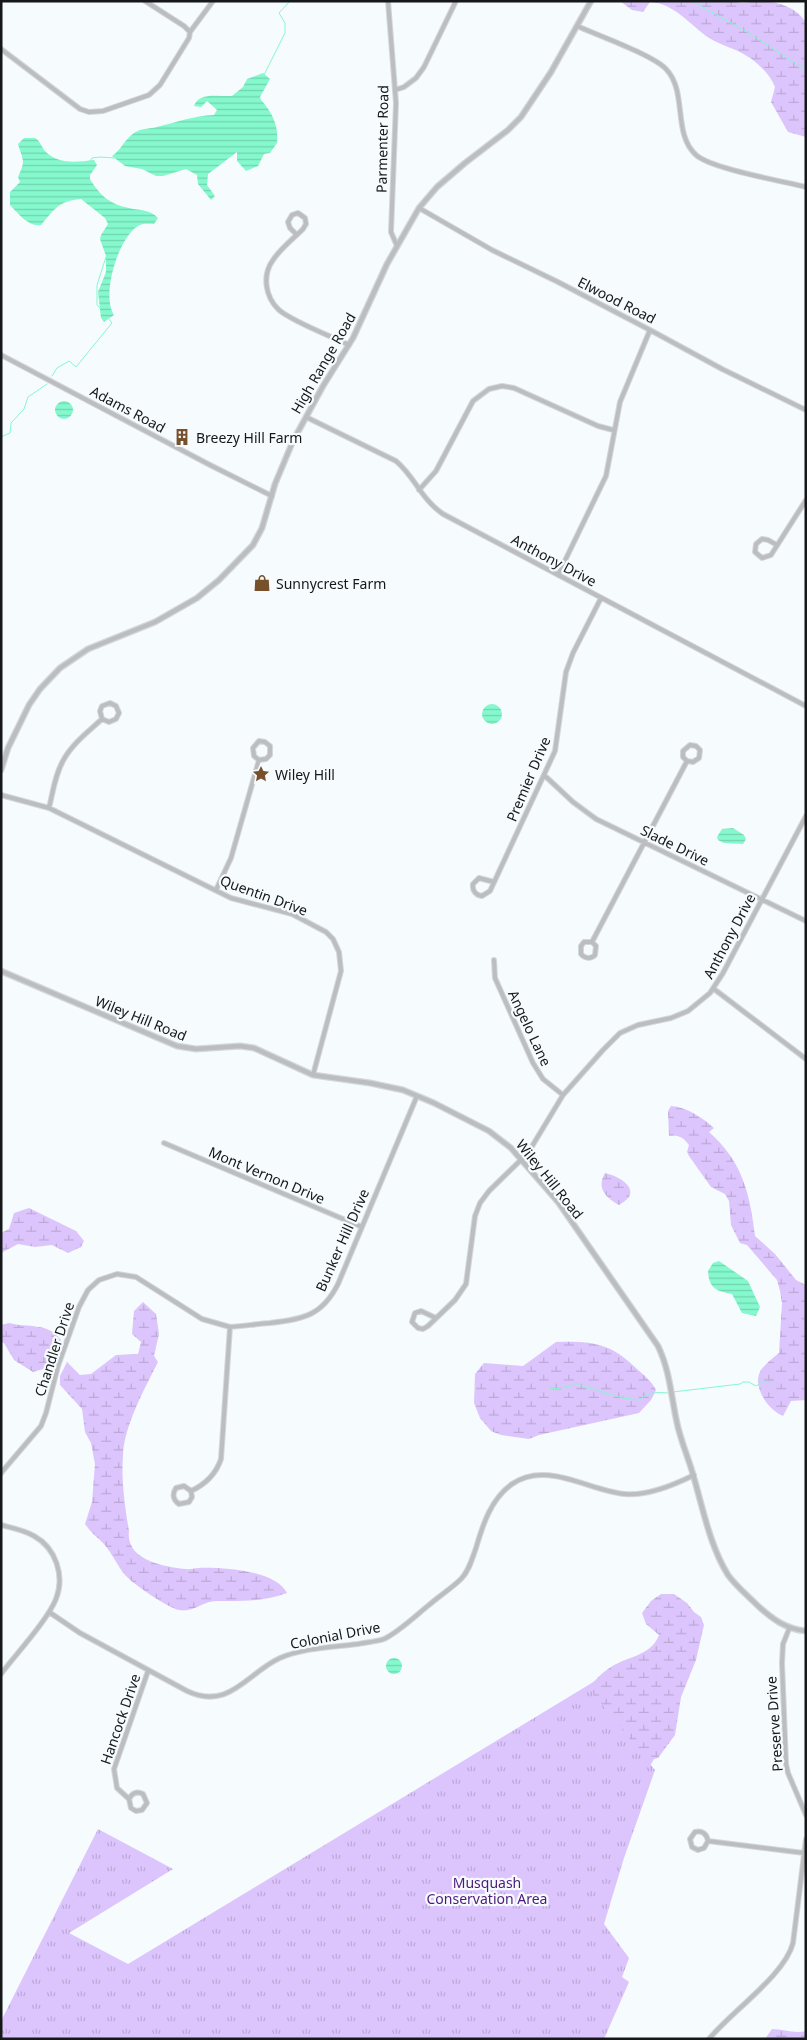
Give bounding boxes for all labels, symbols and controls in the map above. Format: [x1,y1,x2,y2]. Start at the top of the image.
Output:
street label: Parmenter Road [372,85,392,193]
street label: Elwood Road [575,272,659,328]
street label: High Range Road [286,309,360,417]
street label: Adams Road [87,381,169,437]
building icon: Breezy Hill Farm [172,427,192,447]
place label: Breezy Hill Farm [196,428,302,447]
street label: Anthony Drive [508,530,600,590]
shop icon: Sunnycrest Farm [252,573,272,593]
place label: Sunnycrest Farm [276,574,386,593]
street label: Premier Drive [502,734,554,824]
place icon: Wiley Hill [251,764,271,784]
place label: Wiley Hill [275,765,335,784]
street label: Slade Drive [638,820,712,870]
street label: Quentin Drive [218,870,310,920]
street label: Anthony Drive [699,890,759,982]
street label: Angelo Lane [504,987,556,1069]
street label: Wiley Hill Road [92,991,190,1045]
street label: Wiley Hill Road [512,1135,588,1223]
street label: Mont Vernon Drive [206,1142,328,1208]
street label: Bunker Hill Drive [311,1185,373,1294]
street label: Chandler Drive [30,1299,78,1399]
street label: Colonial Drive [288,1617,382,1653]
street label: Hancock Drive [96,1671,144,1767]
street label: Preserve Drive [761,1676,787,1772]
park label: Musquash Conservation Area [427,1873,547,1908]

